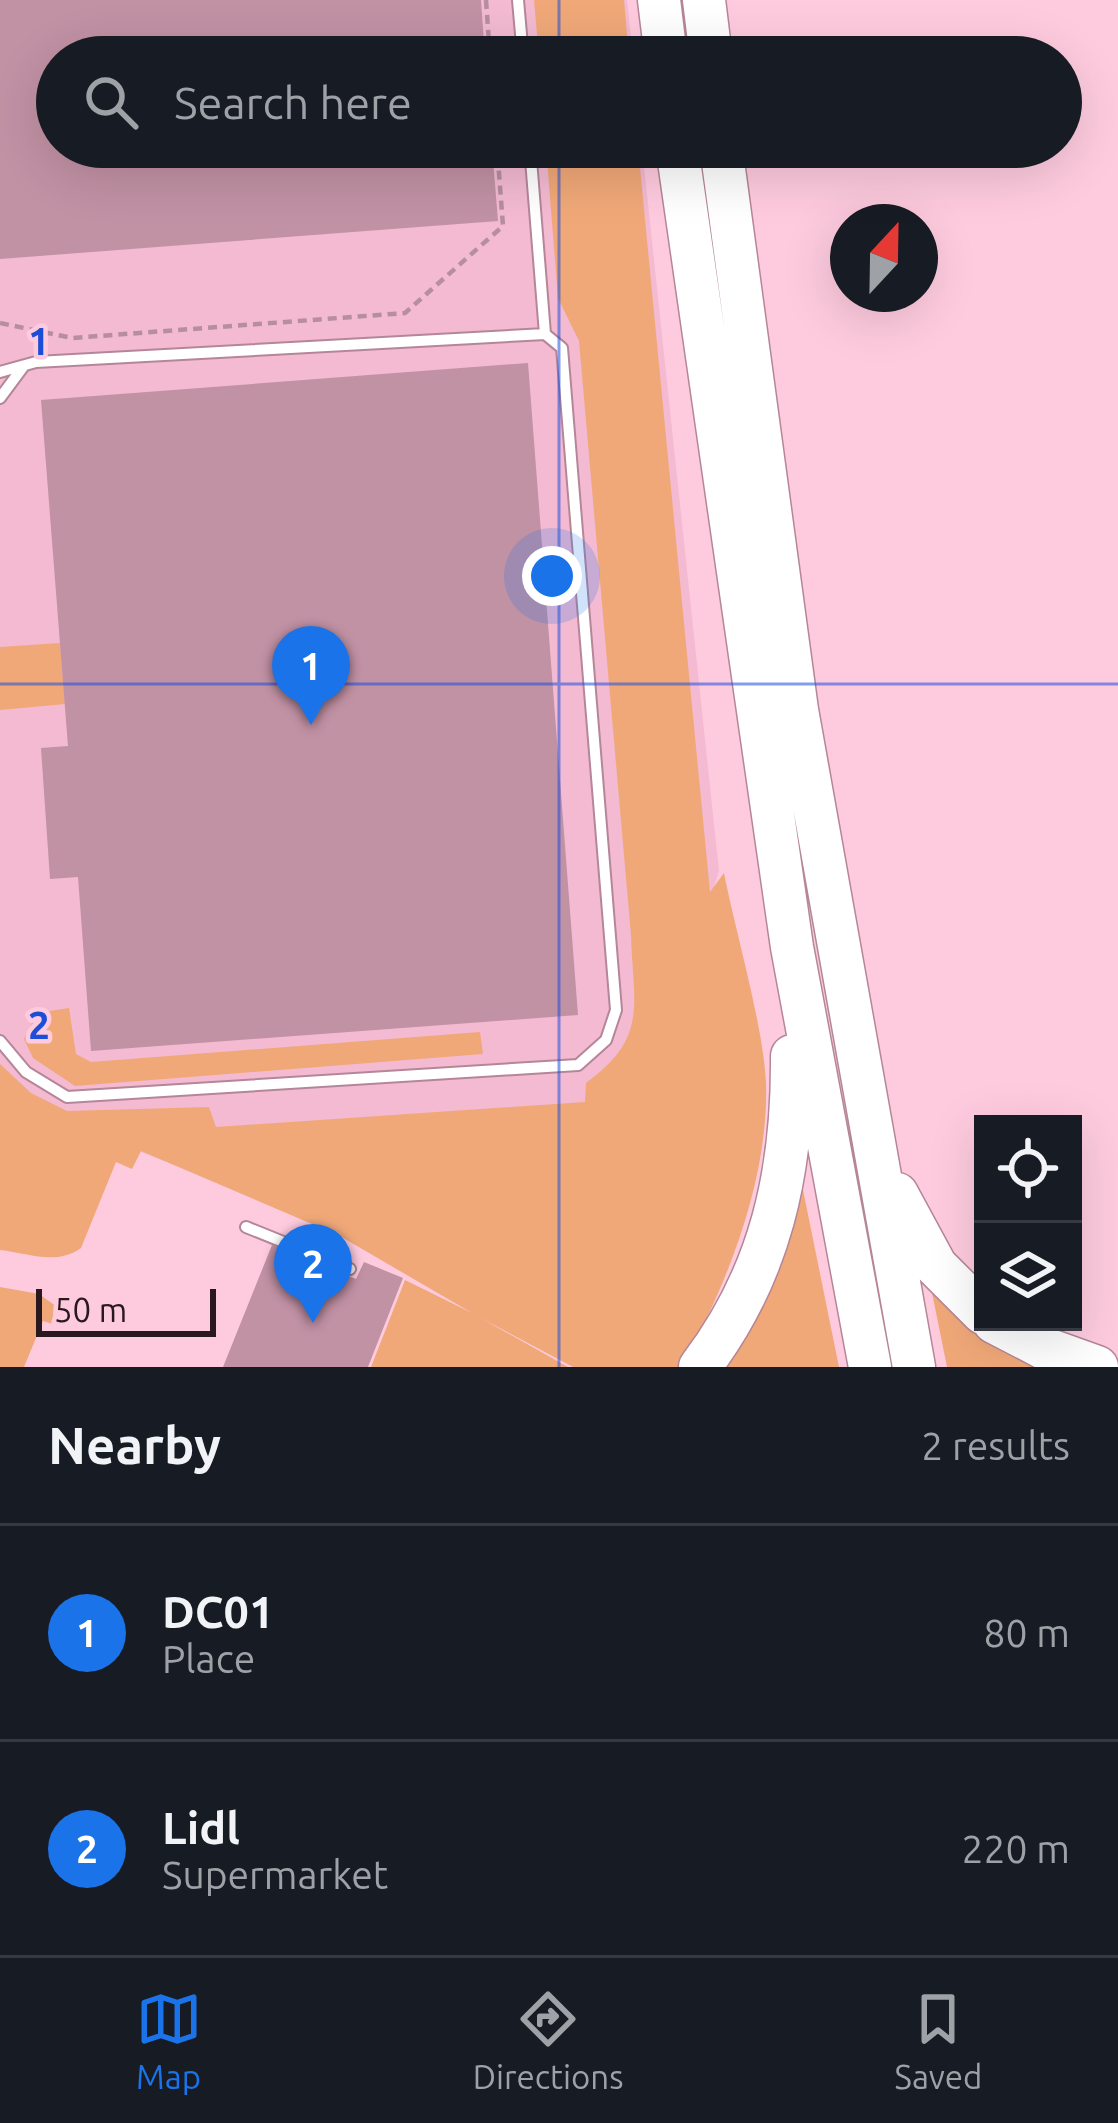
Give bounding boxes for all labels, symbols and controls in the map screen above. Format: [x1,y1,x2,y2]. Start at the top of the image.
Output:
search box [36,36,1082,168]
icon: search [78,69,144,135]
text: Search here [174,77,412,128]
north arrow [830,204,938,312]
text: 1 [28,319,50,362]
your location [522,546,582,606]
pin: 1 [272,626,350,725]
text: 2 [28,1003,50,1046]
map controls [974,1115,1082,1331]
button: locate [974,1115,1082,1223]
button: layers [974,1223,1082,1331]
pin: 2 [274,1224,352,1323]
scale bar [36,1283,216,1336]
text: 50 m [54,1291,127,1328]
text: Nearby [48,1416,221,1474]
text: 2 results [921,1424,1070,1467]
text: DC01 [162,1586,274,1637]
text: 1 [76,1611,98,1654]
text: 80 m [983,1611,1070,1654]
text: Place [162,1637,255,1680]
text: Lidl [162,1802,240,1853]
text: 2 [76,1827,98,1870]
text: 220 m [961,1827,1070,1870]
text: Supermarket [162,1853,388,1896]
tab: Map [136,1986,202,2095]
tab: Directions [473,1986,623,2095]
tab: Saved [895,1986,982,2095]

